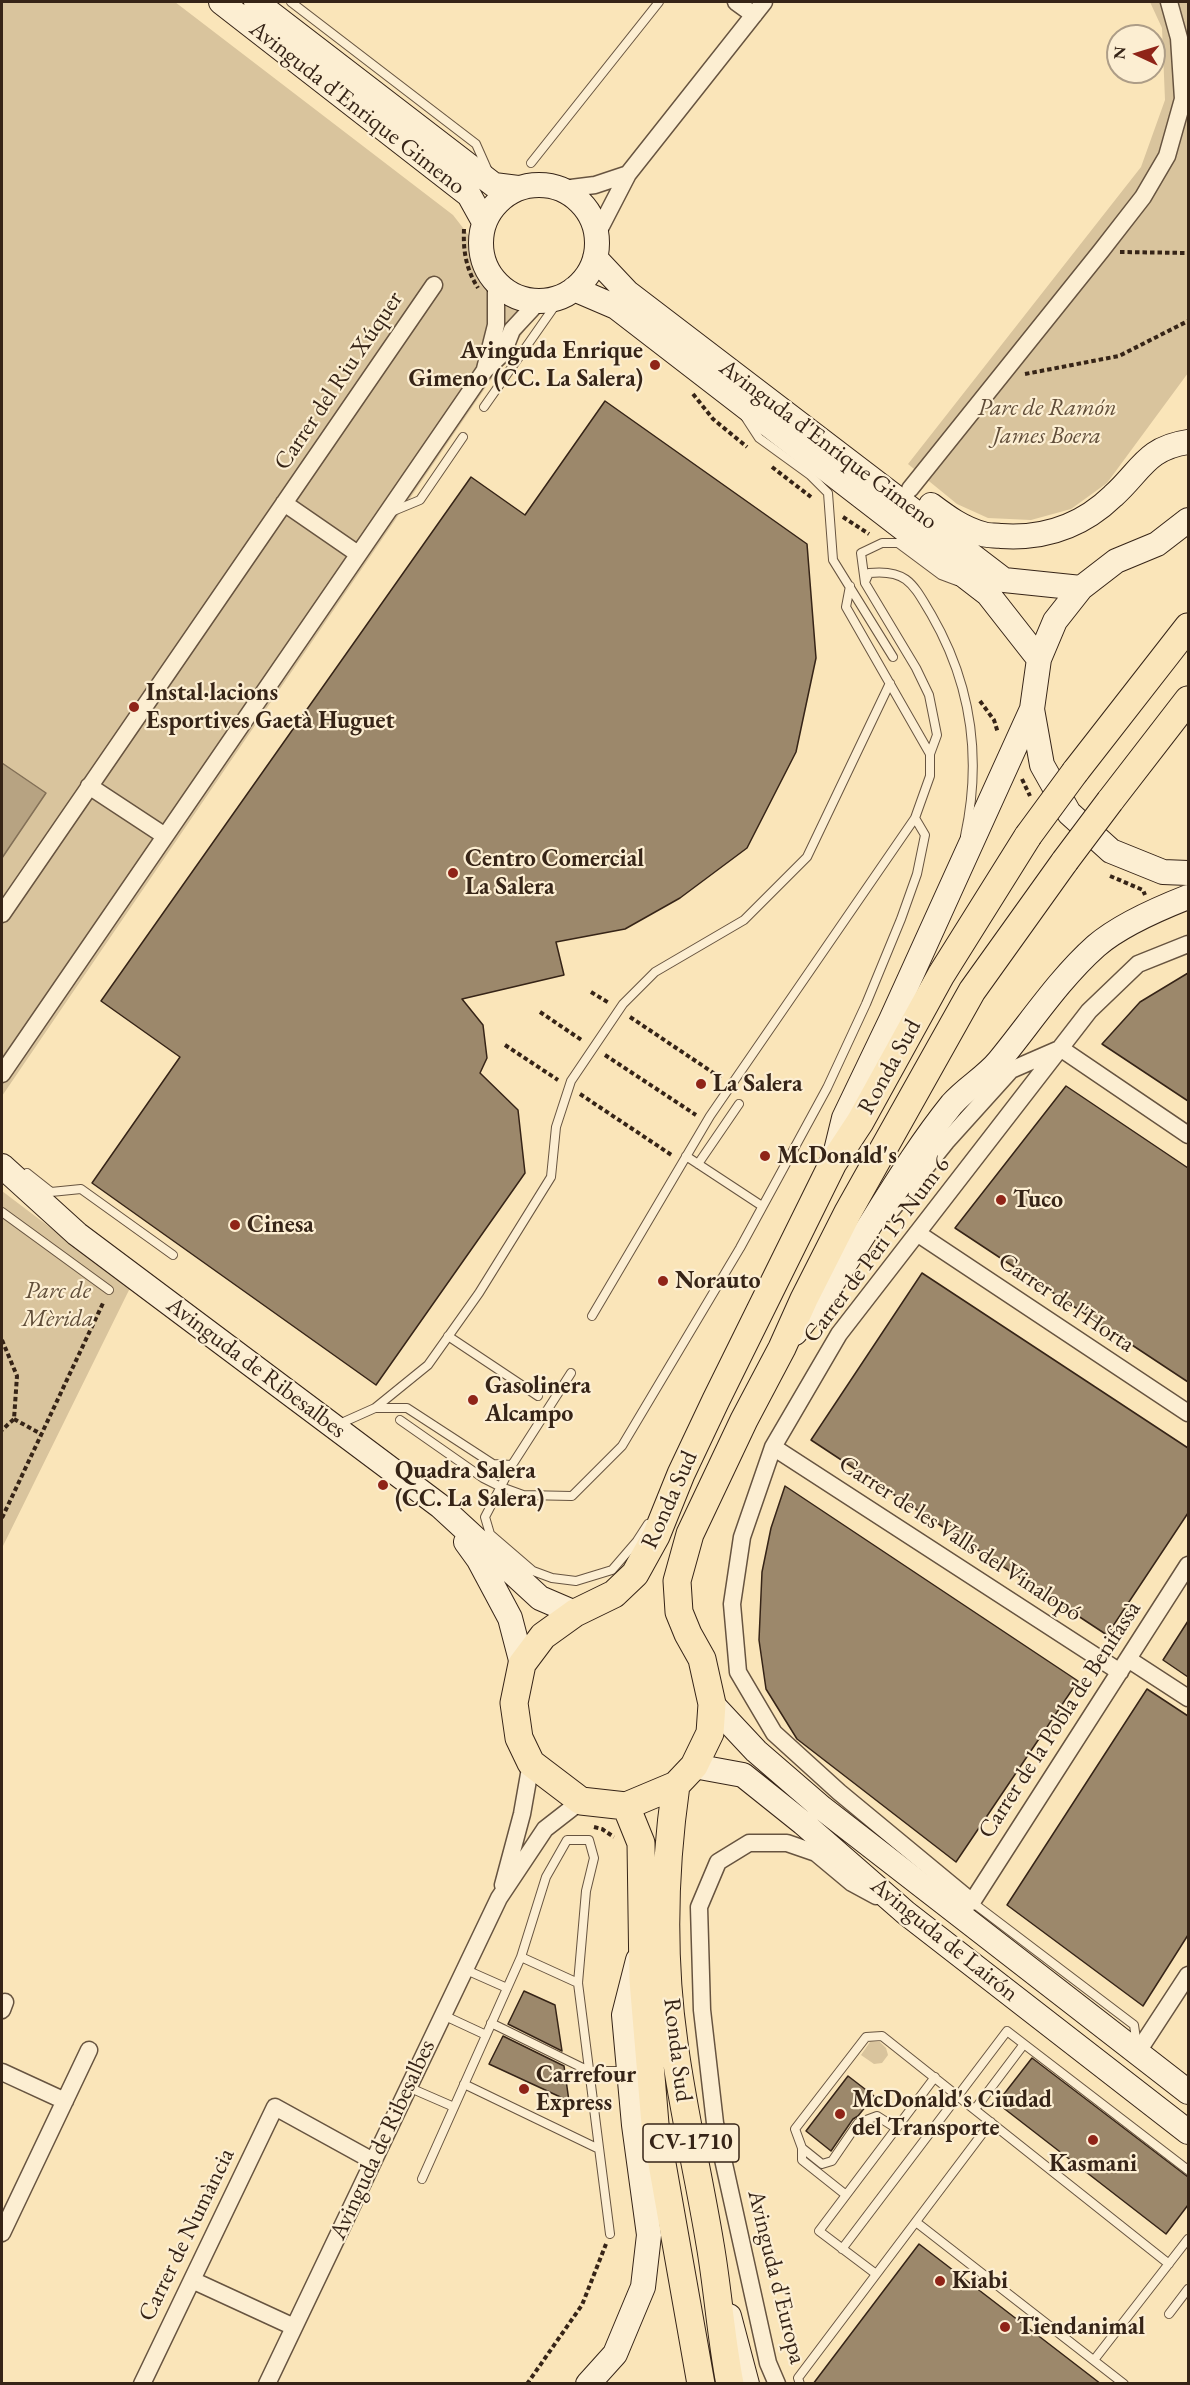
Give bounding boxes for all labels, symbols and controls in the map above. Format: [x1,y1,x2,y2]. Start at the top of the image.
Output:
street label: Avinguda d'Enrique Gimeno [243,15,471,201]
north arrow [1106,24,1166,84]
text: N [1109,46,1130,60]
street label: Carrer del Riu Xúquer [268,286,410,476]
place label: Avinguda Enrique Gimeno (CC. La Salera) [409,337,643,393]
street label: Avinguda d'Enrique Gimeno [713,353,943,537]
marker: Avinguda Enrique Gimeno (CC. La Salera) [648,358,662,372]
park label: Parc de Ramón James Boera [977,394,1117,450]
place label: Instal·lacions Esportives Gaetà Huguet [146,679,395,735]
marker: Instal·lacions Esportives Gaetà Huguet [127,700,141,714]
place label: Centro Comercial La Salera [465,845,644,901]
marker: Centro Comercial La Salera [446,866,460,880]
street label: Ronda Sud [852,1014,928,1120]
place label: La Salera [713,1070,803,1098]
marker: La Salera [694,1077,708,1091]
place label: McDonald's [777,1142,897,1170]
marker: McDonald's [758,1149,772,1163]
street label: Carrer de Peri 15 Num 6 [798,1151,956,1349]
place label: Tuco [1013,1186,1063,1214]
marker: Tuco [994,1193,1008,1207]
place label: Cinesa [247,1211,314,1239]
marker: Cinesa [228,1218,242,1232]
street label: Carrer de l'Horta [992,1247,1140,1359]
place label: Norauto [675,1267,761,1295]
marker: Norauto [656,1274,670,1288]
park label: Parc de Mèrida [22,1277,94,1333]
street label: Avinguda de Ribesalbes [161,1291,351,1445]
place label: Gasolinera Alcampo [485,1372,591,1428]
marker: Gasolinera Alcampo [466,1393,480,1407]
street label: Ronda Sud [636,1447,704,1553]
street label: Carrer de les Valls del Vinalopó [833,1450,1087,1628]
place label: Quadra Salera (CC. La Salera) [395,1457,544,1513]
marker: Quadra Salera (CC. La Salera) [376,1478,390,1492]
street label: Carrer de la Pobla de Benifassà [972,1596,1148,1844]
street label: Avinguda de Lairón [864,1872,1024,2008]
street label: Ronda Sud [656,1997,698,2103]
street label: Avinguda de Ribesalbes [324,2036,442,2244]
place label: Carrefour Express [536,2061,636,2117]
marker: Carrefour Express [517,2082,531,2096]
place label: McDonald's Ciudad del Transporte [852,2086,1052,2142]
marker: McDonald's Ciudad del Transporte [833,2107,847,2121]
road number: CV-1710 [643,2124,739,2162]
marker: Kasmani [1086,2133,1100,2147]
street label: Carrer de Numància [133,2144,241,2326]
place label: Kasmani [1049,2150,1137,2178]
street label: Avinguda d'Europa [740,2187,812,2367]
place label: Kiabi [952,2267,1008,2295]
marker: Kiabi [933,2274,947,2288]
place label: Tiendanimal [1017,2313,1145,2341]
marker: Tiendanimal [998,2320,1012,2334]

